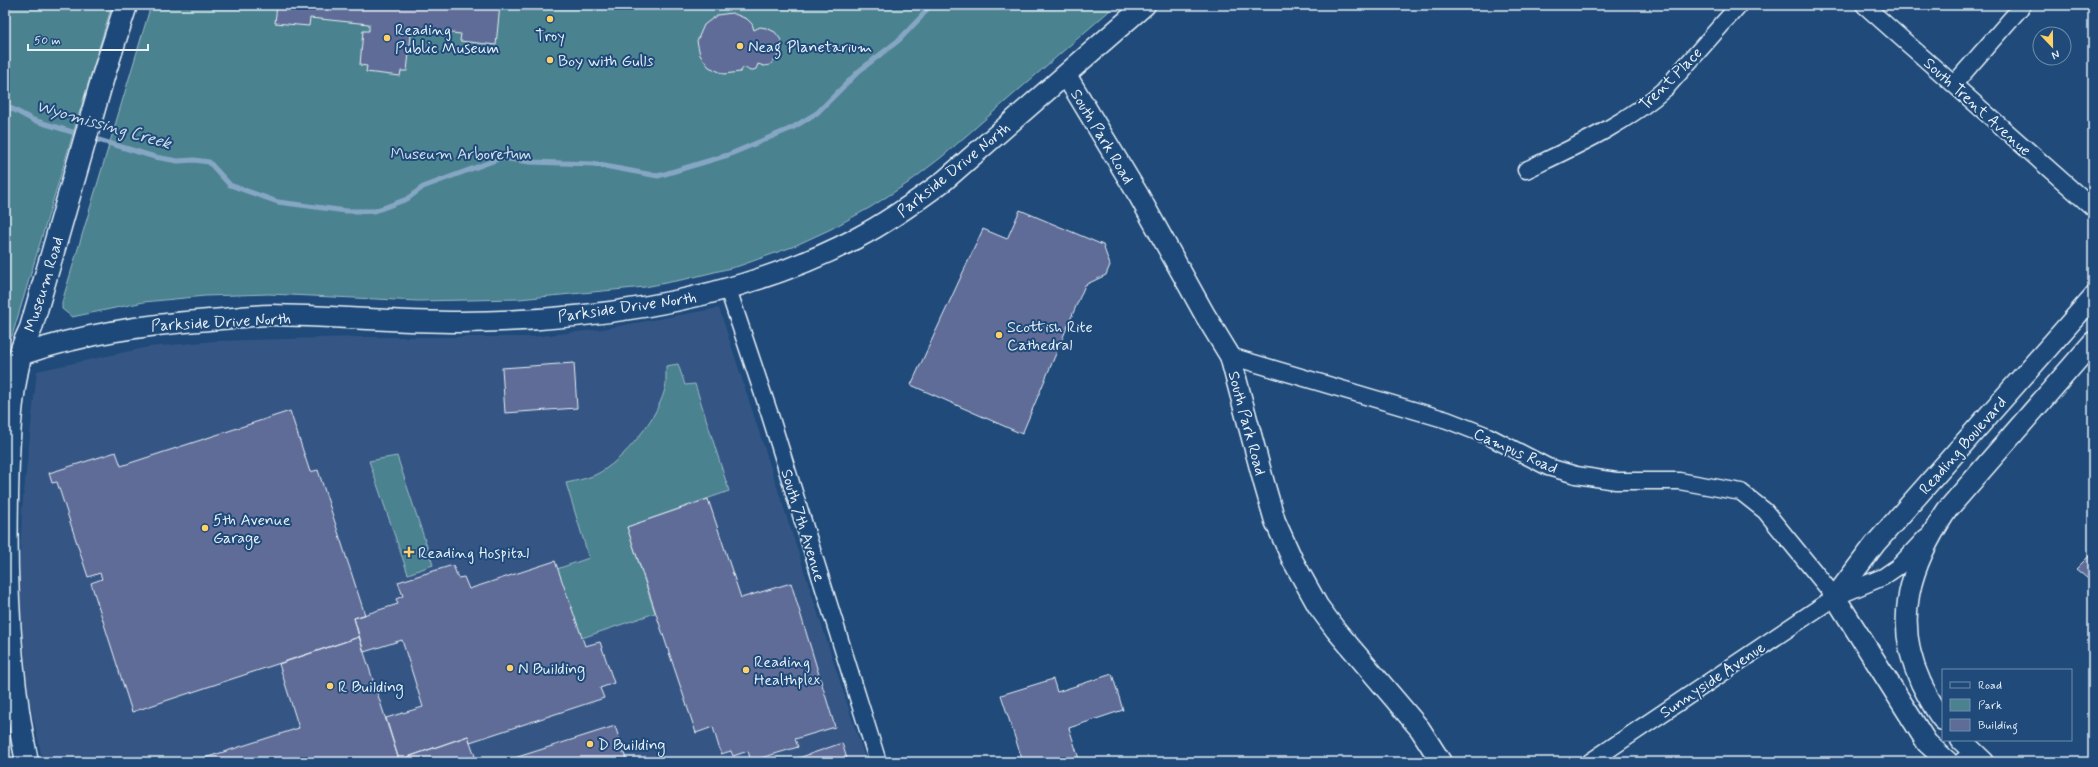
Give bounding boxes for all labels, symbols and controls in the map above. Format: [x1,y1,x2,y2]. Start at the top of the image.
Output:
marker: Troy [545,14,555,24]
place label: Reading Public Museum [395,20,499,59]
scale bar [28,26,148,52]
place label: Troy [535,26,565,47]
north arrow [2032,26,2072,66]
text: 50 m [34,33,61,49]
marker: Reading Public Museum [382,33,392,43]
place label: Neag Planetarium [748,37,872,59]
marker: Neag Planetarium [735,41,745,51]
street label: Trent Place [1635,43,1707,115]
text: N [2049,46,2061,62]
place label: Boy with Gulls [558,51,654,72]
street label: South Trent Avenue [1919,53,2035,161]
marker: Boy with Gulls [545,55,555,65]
street label: South Park Road [1065,85,1138,188]
water label: Wyomissing Creek [33,95,175,156]
street label: Parkside Drive North [893,118,1015,222]
park label: Museum Arboretum [390,144,532,165]
street label: Museum Road [20,234,69,335]
street label: Parkside Drive North [556,287,698,328]
street label: Parkside Drive North [151,308,292,337]
place label: Scottish Rite Cathedral [1007,317,1093,356]
marker: Scottish Rite Cathedral [994,330,1004,340]
street label: South Park Road [1223,369,1271,478]
street label: Reading Boulevard [1915,392,2012,500]
street label: Campus Road [1470,423,1561,479]
street label: South 7th Avenue [775,467,830,584]
place label: 5th Avenue Garage [213,510,291,550]
marker: 5th Avenue Garage [200,523,210,533]
place label: Reading Hospital [418,543,529,564]
marker: Reading Hospital [403,546,415,558]
street label: Sunnyside Avenue [1656,637,1770,723]
place label: Reading Healthplex [754,652,820,691]
place label: N Building [518,659,585,681]
marker: N Building [505,663,515,673]
marker: Reading Healthplex [741,665,751,675]
legend [1942,669,2072,741]
place label: R Building [338,677,404,699]
text: Road [1978,678,2002,694]
marker: R Building [325,681,335,691]
text: Park [1978,698,2002,714]
text: Building [1978,718,2018,735]
place label: D Building [598,735,666,757]
marker: D Building [585,739,595,749]

